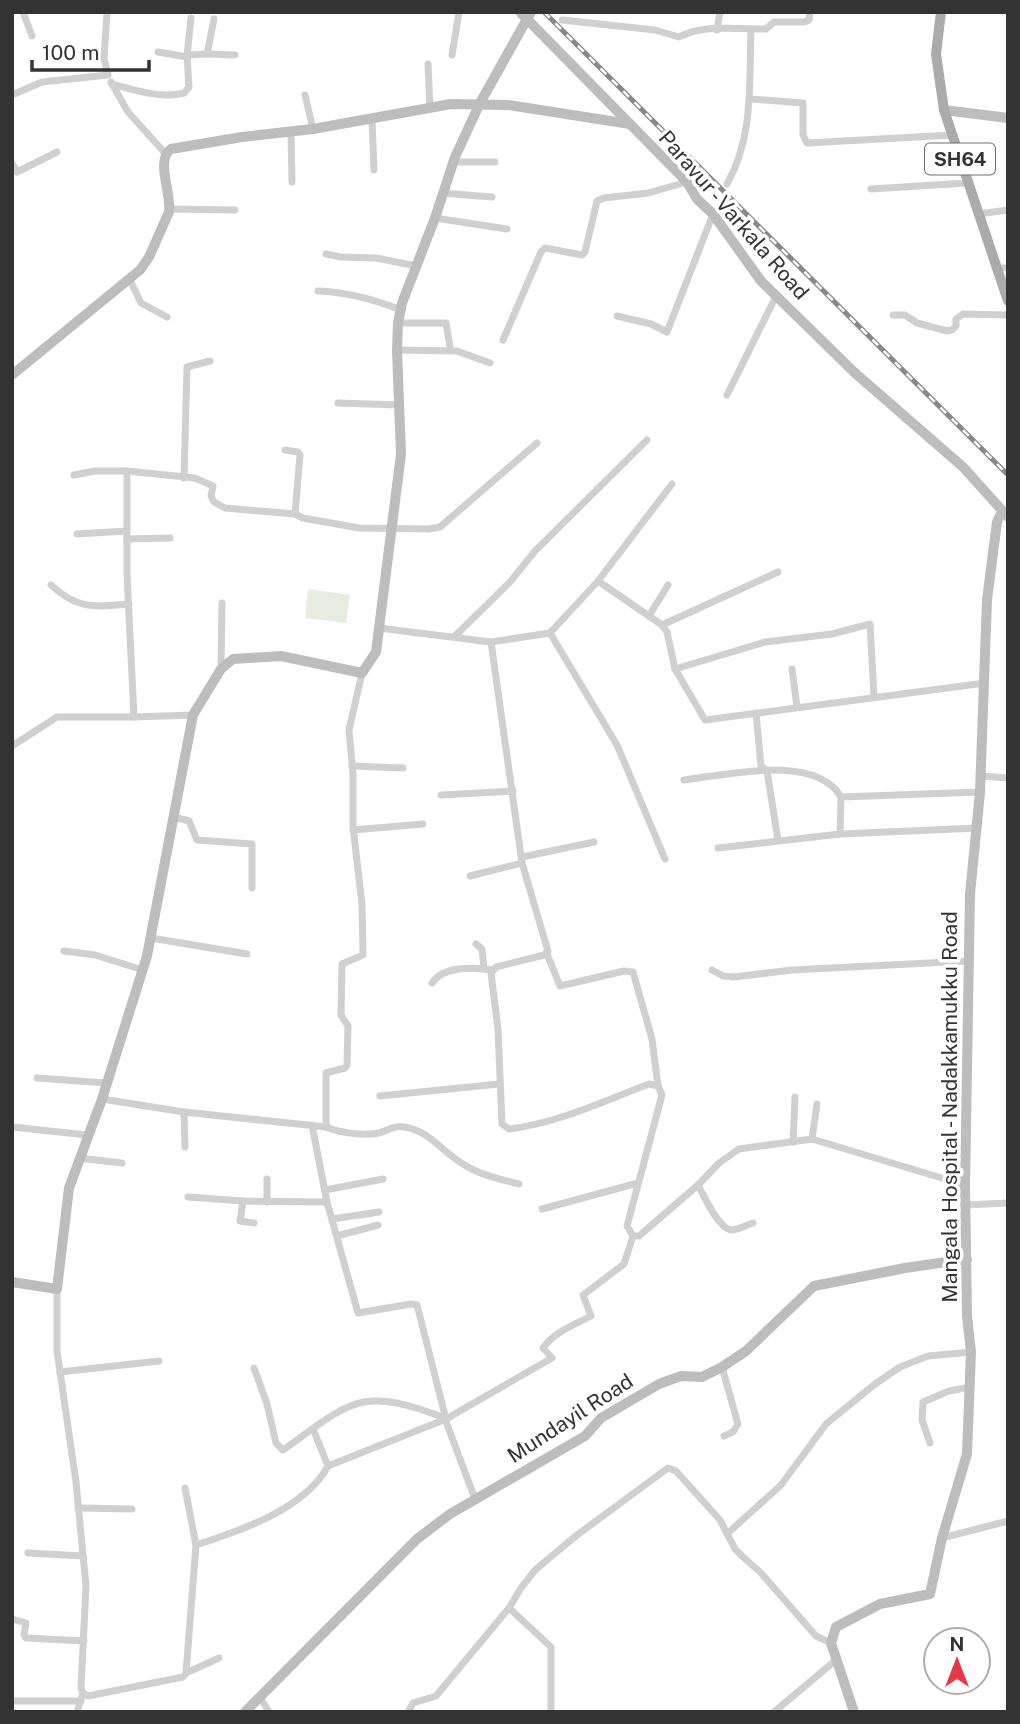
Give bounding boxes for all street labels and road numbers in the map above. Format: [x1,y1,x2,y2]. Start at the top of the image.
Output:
street label: Paravur - Varkala Road [654,125,814,305]
road number: SH64 [925,144,995,174]
street label: Mangala Hospital - Nadakkamukku Road [937,911,962,1303]
street label: Mundayil Road [503,1368,637,1468]

